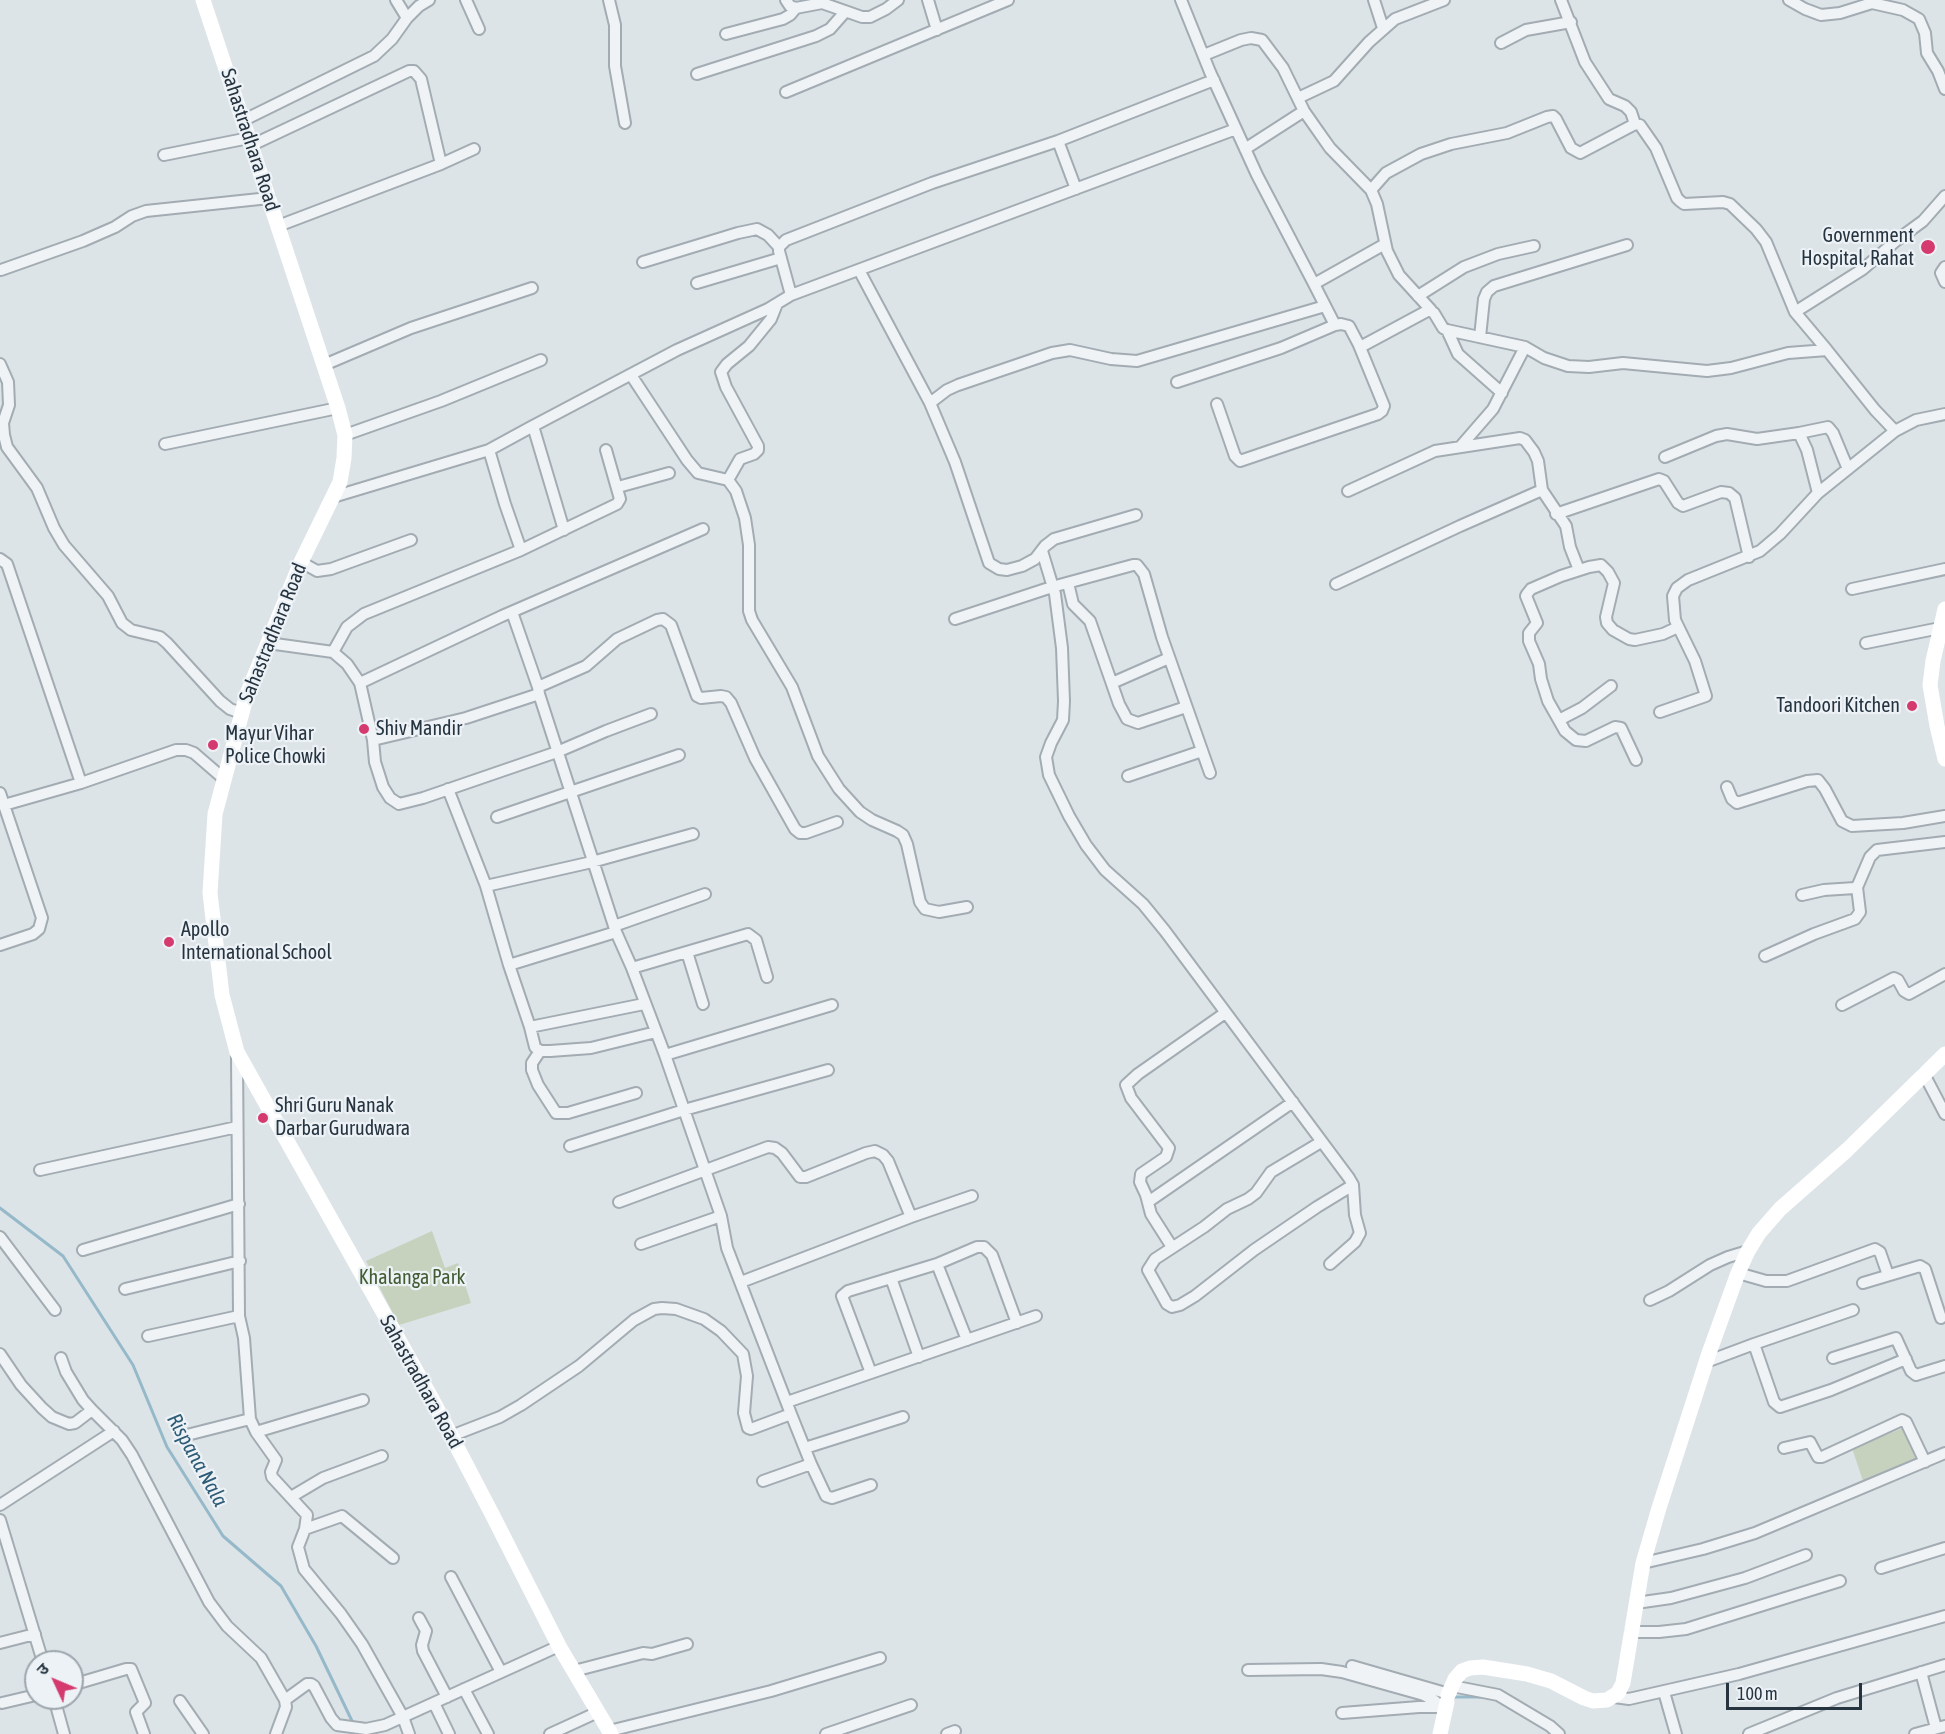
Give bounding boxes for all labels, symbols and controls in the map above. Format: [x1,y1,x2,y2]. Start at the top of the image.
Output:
street label: Sahastradhara Road [216,66,284,214]
place label: Government Hospital, Rahat [1801,224,1914,271]
marker: Government Hospital, Rahat [1919,238,1937,256]
street label: Sahastradhara Road [234,560,312,706]
place label: Tandoori Kitchen [1776,694,1900,718]
marker: Tandoori Kitchen [1905,699,1919,713]
place label: Shiv Mandir [376,717,462,741]
place label: Mayur Vihar Police Chowki [225,722,326,769]
marker: Shiv Mandir [357,722,371,736]
marker: Mayur Vihar Police Chowki [206,738,220,752]
place label: Apollo International School [181,918,332,965]
marker: Apollo International School [162,935,176,949]
place label: Shri Guru Nanak Darbar Gurudwara [275,1094,410,1141]
marker: Shri Guru Nanak Darbar Gurudwara [256,1111,270,1125]
park label: Khalanga Park [359,1266,465,1290]
street label: Sahastradhara Road [375,1311,467,1453]
water label: Rispana Nala [161,1409,233,1511]
north arrow [24,1650,84,1710]
text: उ [33,1659,52,1679]
scale bar [1729,1671,1866,1709]
text: 100 m [1737,1683,1778,1704]

